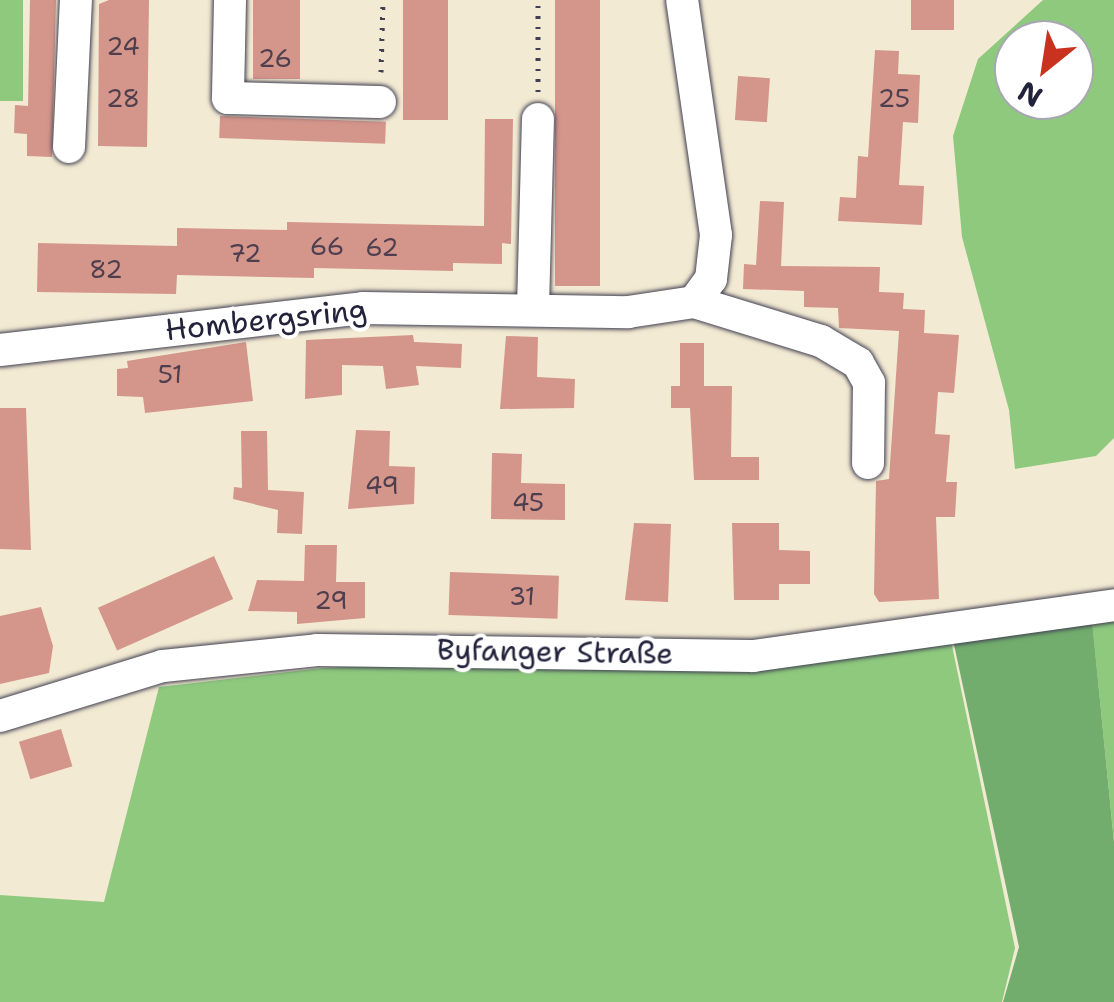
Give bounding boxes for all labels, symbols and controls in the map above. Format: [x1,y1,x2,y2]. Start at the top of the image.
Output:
north arrow [994,20,1094,120]
house number: 24 [106,31,140,61]
house number: 26 [258,43,292,73]
text: N [1011,72,1049,116]
house number: 28 [106,83,140,113]
house number: 25 [878,83,910,113]
house number: 66 [310,231,344,261]
house number: 62 [365,232,399,262]
house number: 72 [229,238,261,268]
house number: 82 [89,254,123,284]
street label: Hombergsring [163,292,369,348]
house number: 51 [158,359,182,389]
house number: 49 [365,470,399,500]
house number: 45 [512,487,544,517]
house number: 31 [509,581,535,611]
house number: 29 [314,585,348,615]
street label: Byfanger Straße [436,632,674,672]

